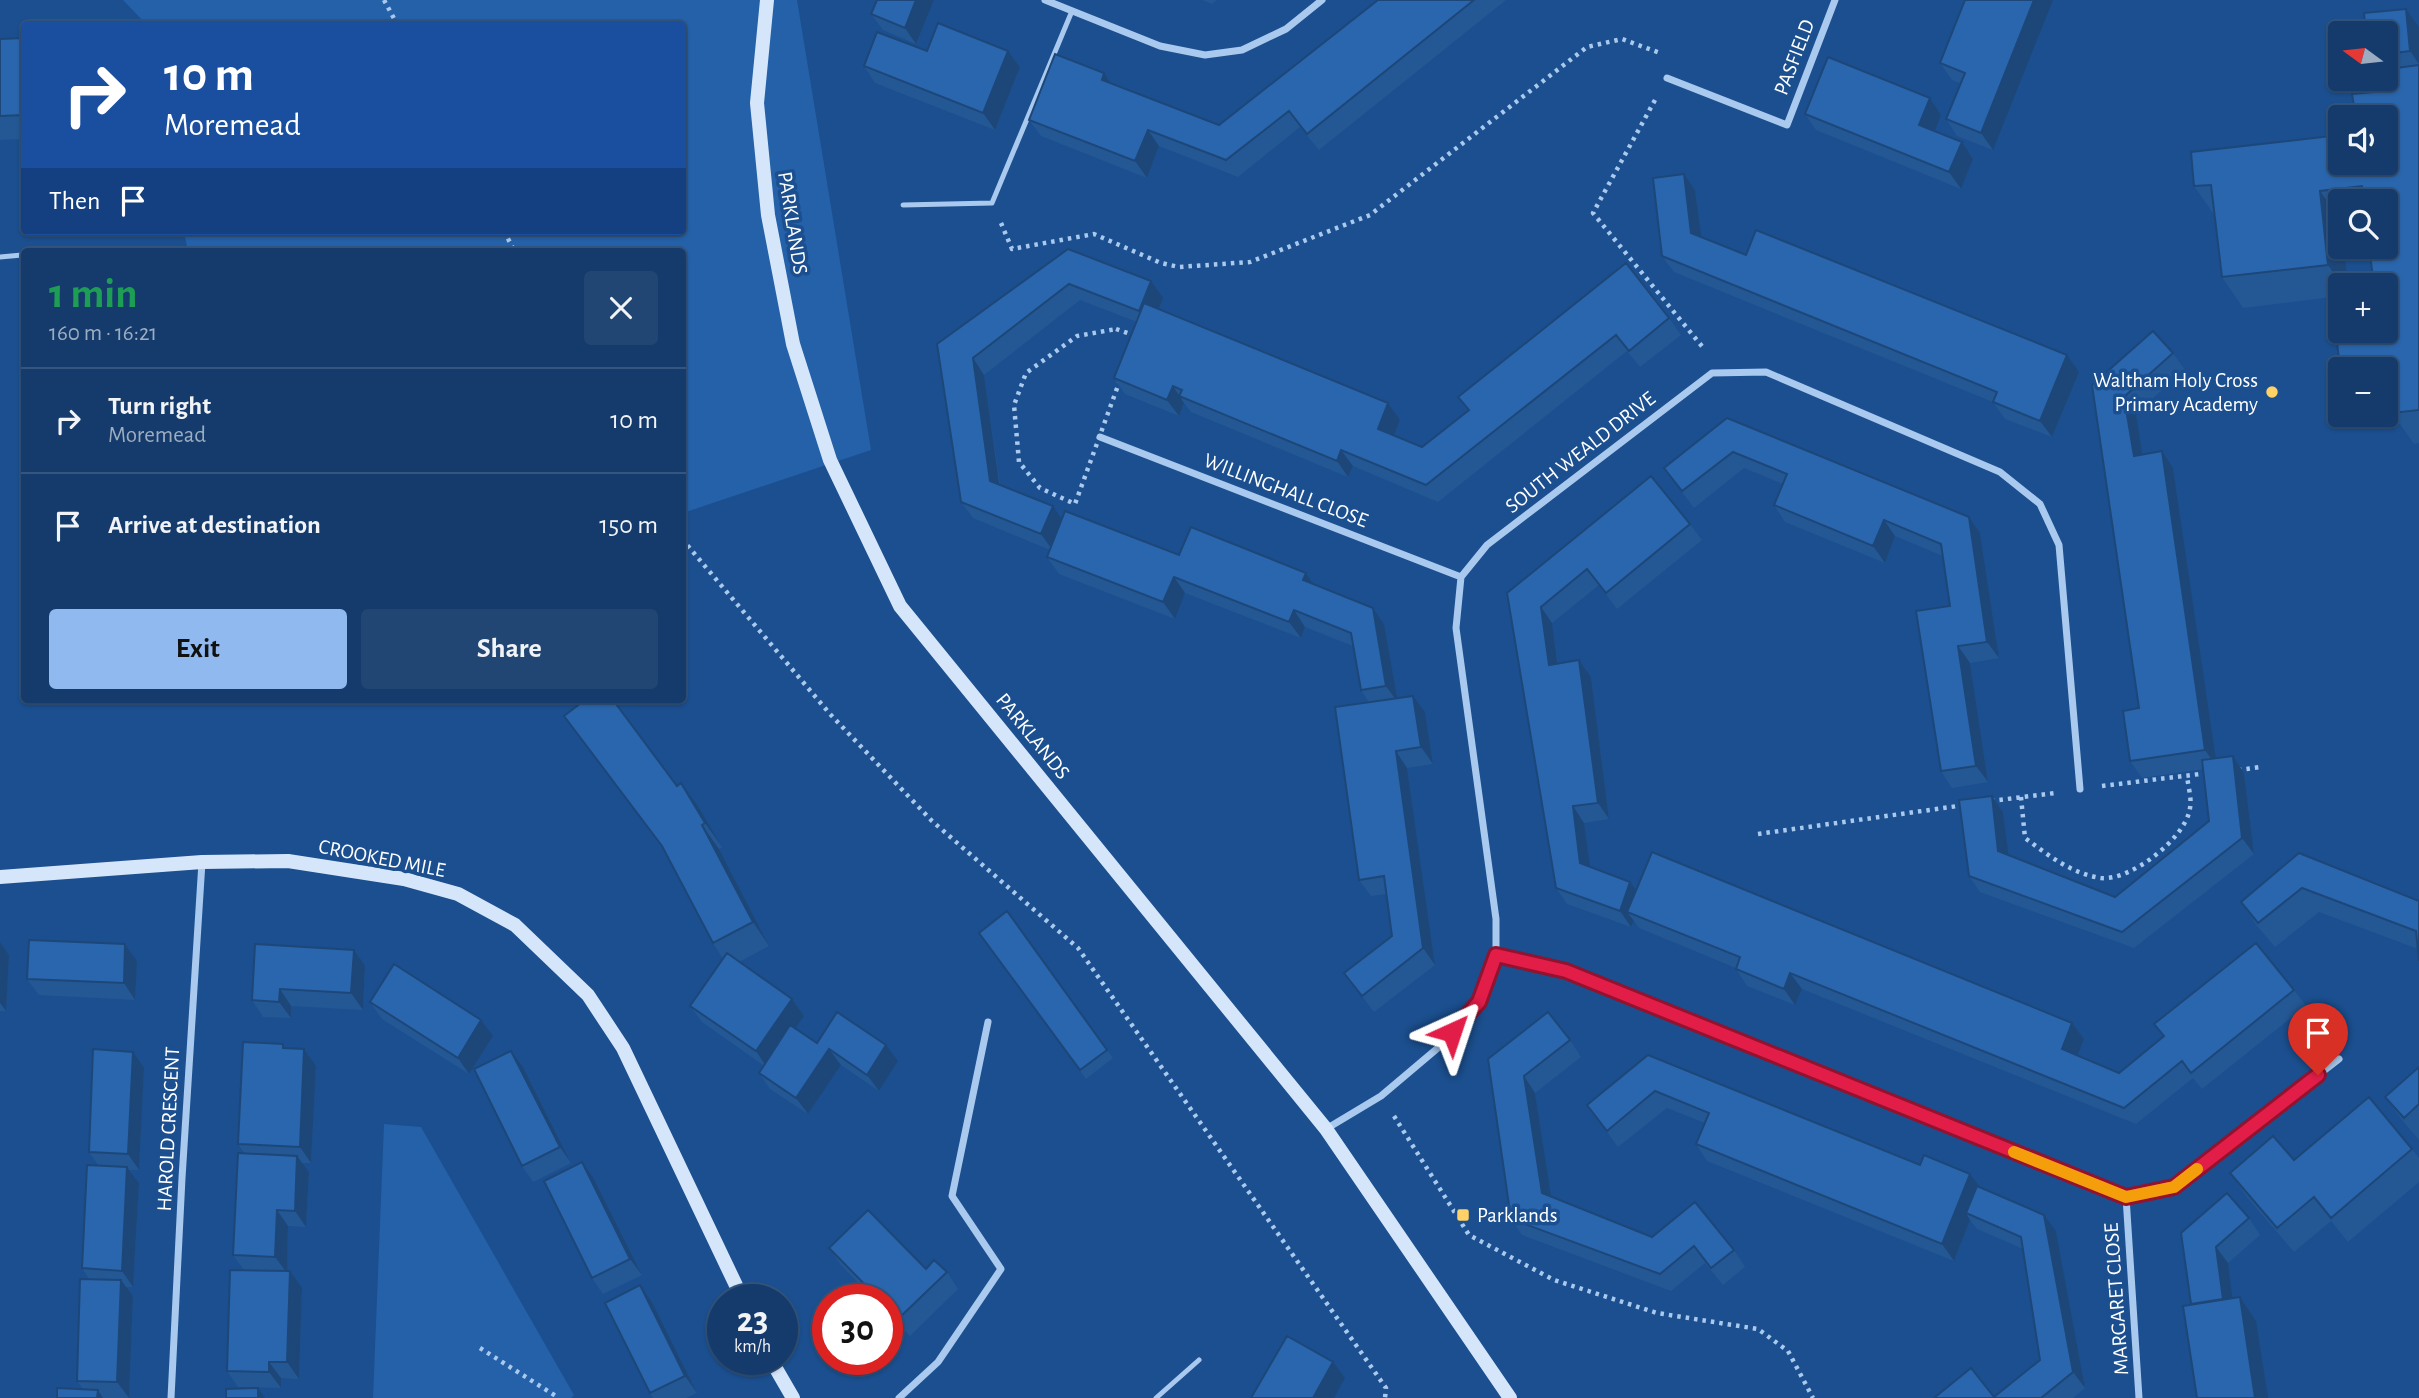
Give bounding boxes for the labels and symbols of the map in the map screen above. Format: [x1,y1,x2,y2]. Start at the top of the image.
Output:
street label: PASFIELD [1770,16,1818,98]
north arrow [2328,21,2398,91]
street label: PARKLANDS [774,170,811,276]
place label: Waltham Holy Cross Primary Academy [2093,370,2258,415]
marker: Waltham Holy Cross Primary Academy [2264,384,2280,400]
street label: SOUTH WEALD DRIVE [1501,388,1659,517]
street label: WILLINGHALL CLOSE [1201,450,1371,531]
street label: PARKLANDS [992,689,1073,783]
street label: CROOKED MILE [317,836,447,881]
position arrow [1415,995,1489,1069]
pin [2288,1003,2348,1075]
street label: HAROLD CRESCENT [154,1046,183,1212]
place label: Parklands [1477,1205,1557,1226]
marker: Parklands [1455,1207,1471,1223]
street label: MARGARET CLOSE [2101,1222,2132,1376]
speed limit sign: 30 [812,1284,903,1375]

